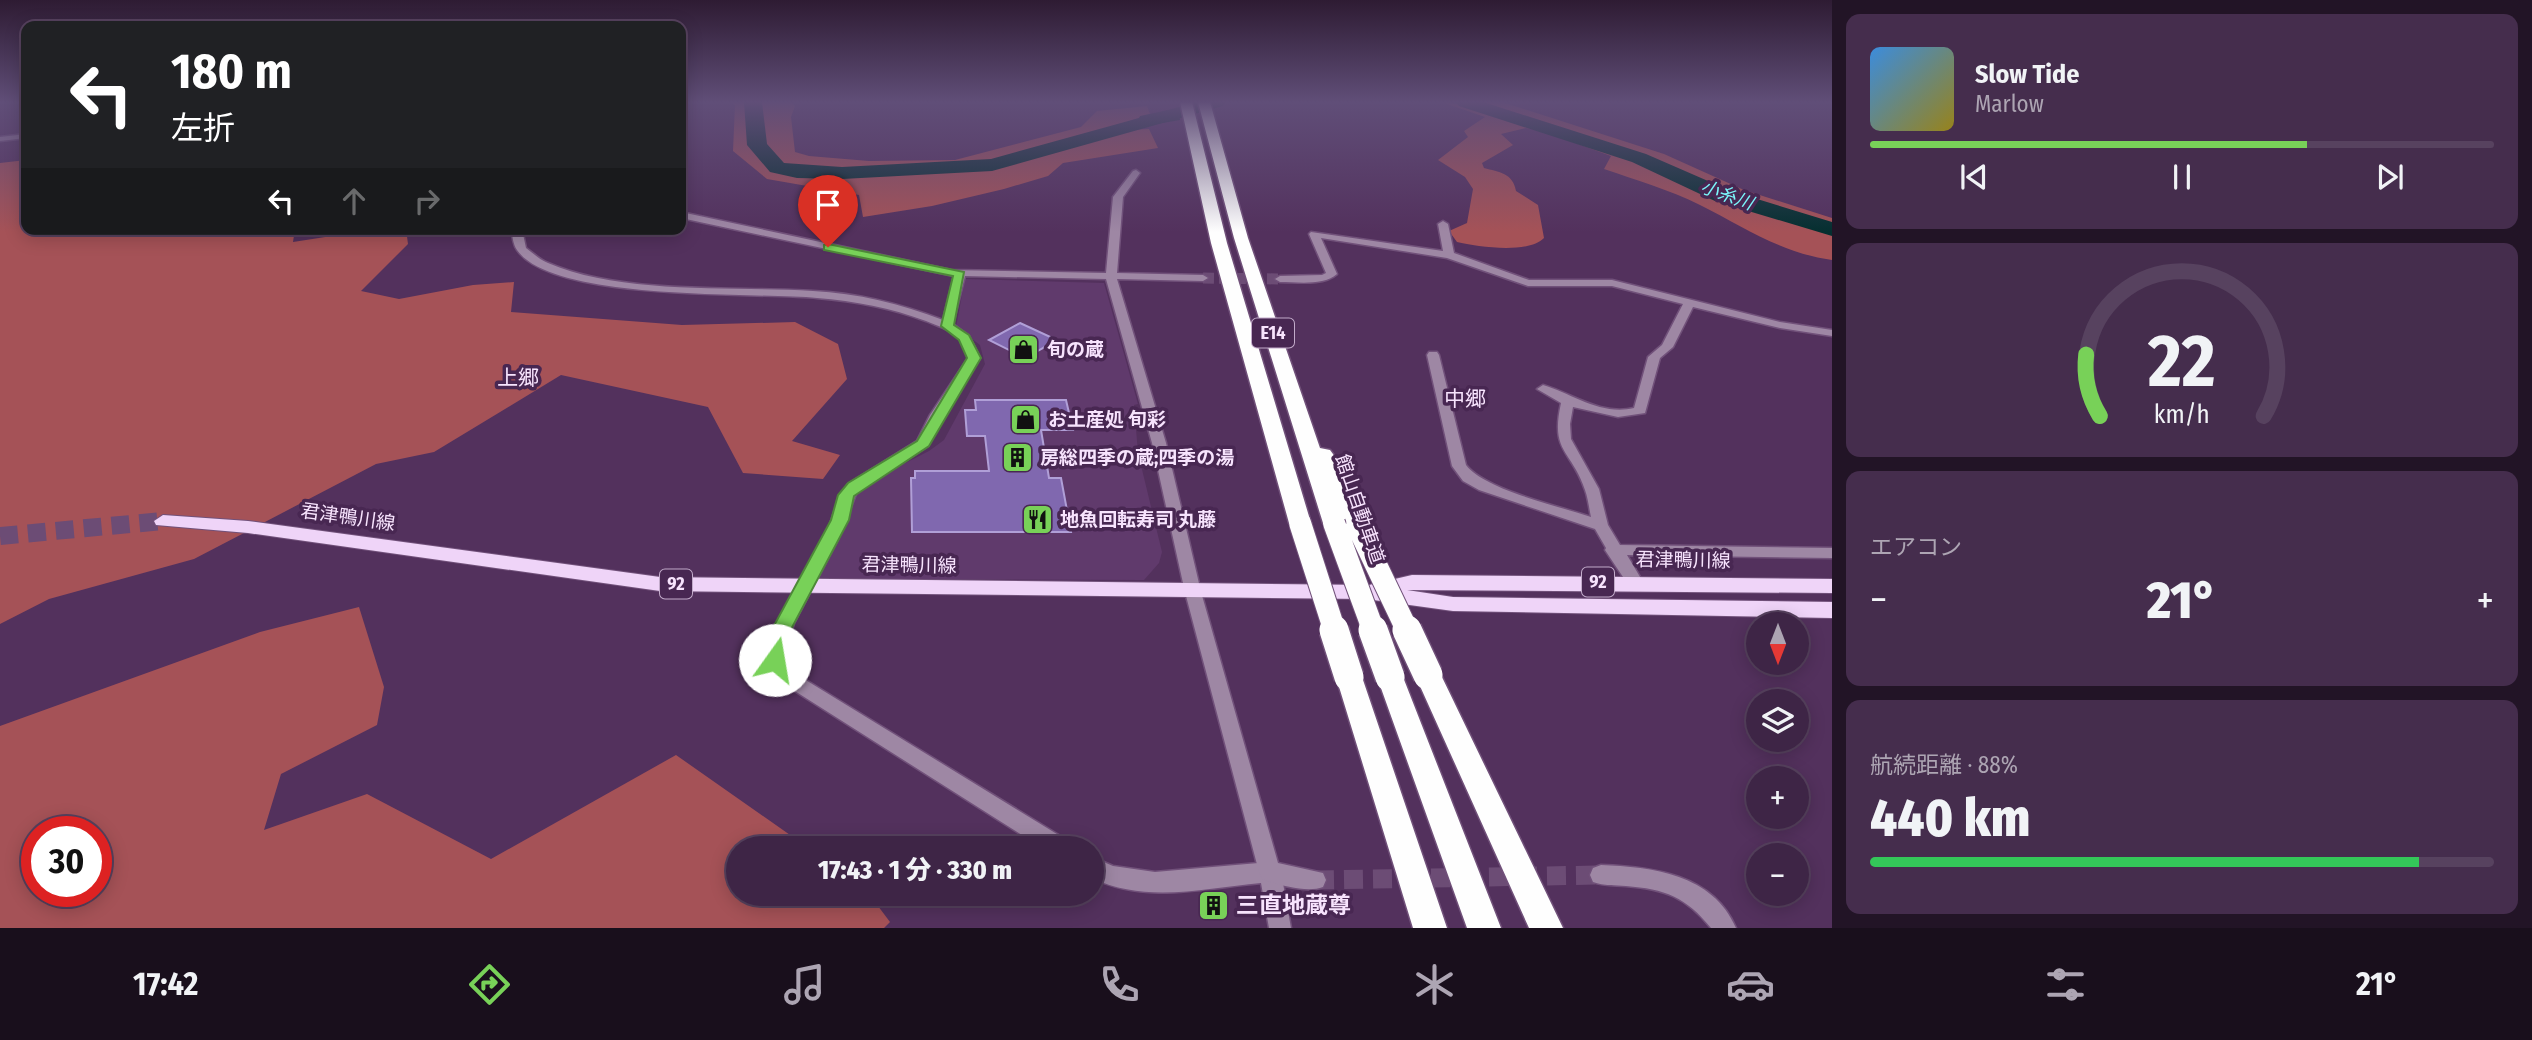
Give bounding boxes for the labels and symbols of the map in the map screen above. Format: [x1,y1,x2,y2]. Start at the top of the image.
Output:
pin [798,175,858,247]
water label: 小糸川 [1698,175,1758,215]
road number: E14 [1252,318,1294,348]
shop icon: 旬の蔵 [1007,332,1041,366]
place label: 旬の蔵 [1047,338,1104,361]
district label: 上郷 [497,365,539,391]
district label: 中郷 [1444,386,1486,412]
shop icon: お土産処 旬彩 [1008,402,1042,436]
place label: お土産処 旬彩 [1048,408,1166,431]
building icon: 房総四季の蔵;四季の湯 [1000,440,1034,474]
place label: 房総四季の蔵;四季の湯 [1040,446,1234,469]
street label: 館山自動車道 [1331,451,1389,567]
street label: 君津鴨川線 [299,499,397,535]
restaurant icon: 地魚回転寿司 丸藤 [1020,502,1054,536]
place label: 地魚回転寿司 丸藤 [1060,508,1216,531]
street label: 君津鴨川線 [1635,548,1731,572]
street label: 君津鴨川線 [861,553,957,577]
road number: 92 [1582,568,1614,596]
road number: 92 [660,570,692,598]
north arrow [1746,612,1810,676]
position arrow [738,623,812,697]
speed limit sign: 30 [21,816,112,907]
building icon: 三直地蔵尊 [1196,888,1230,922]
place label: 三直地蔵尊 [1236,891,1351,919]

